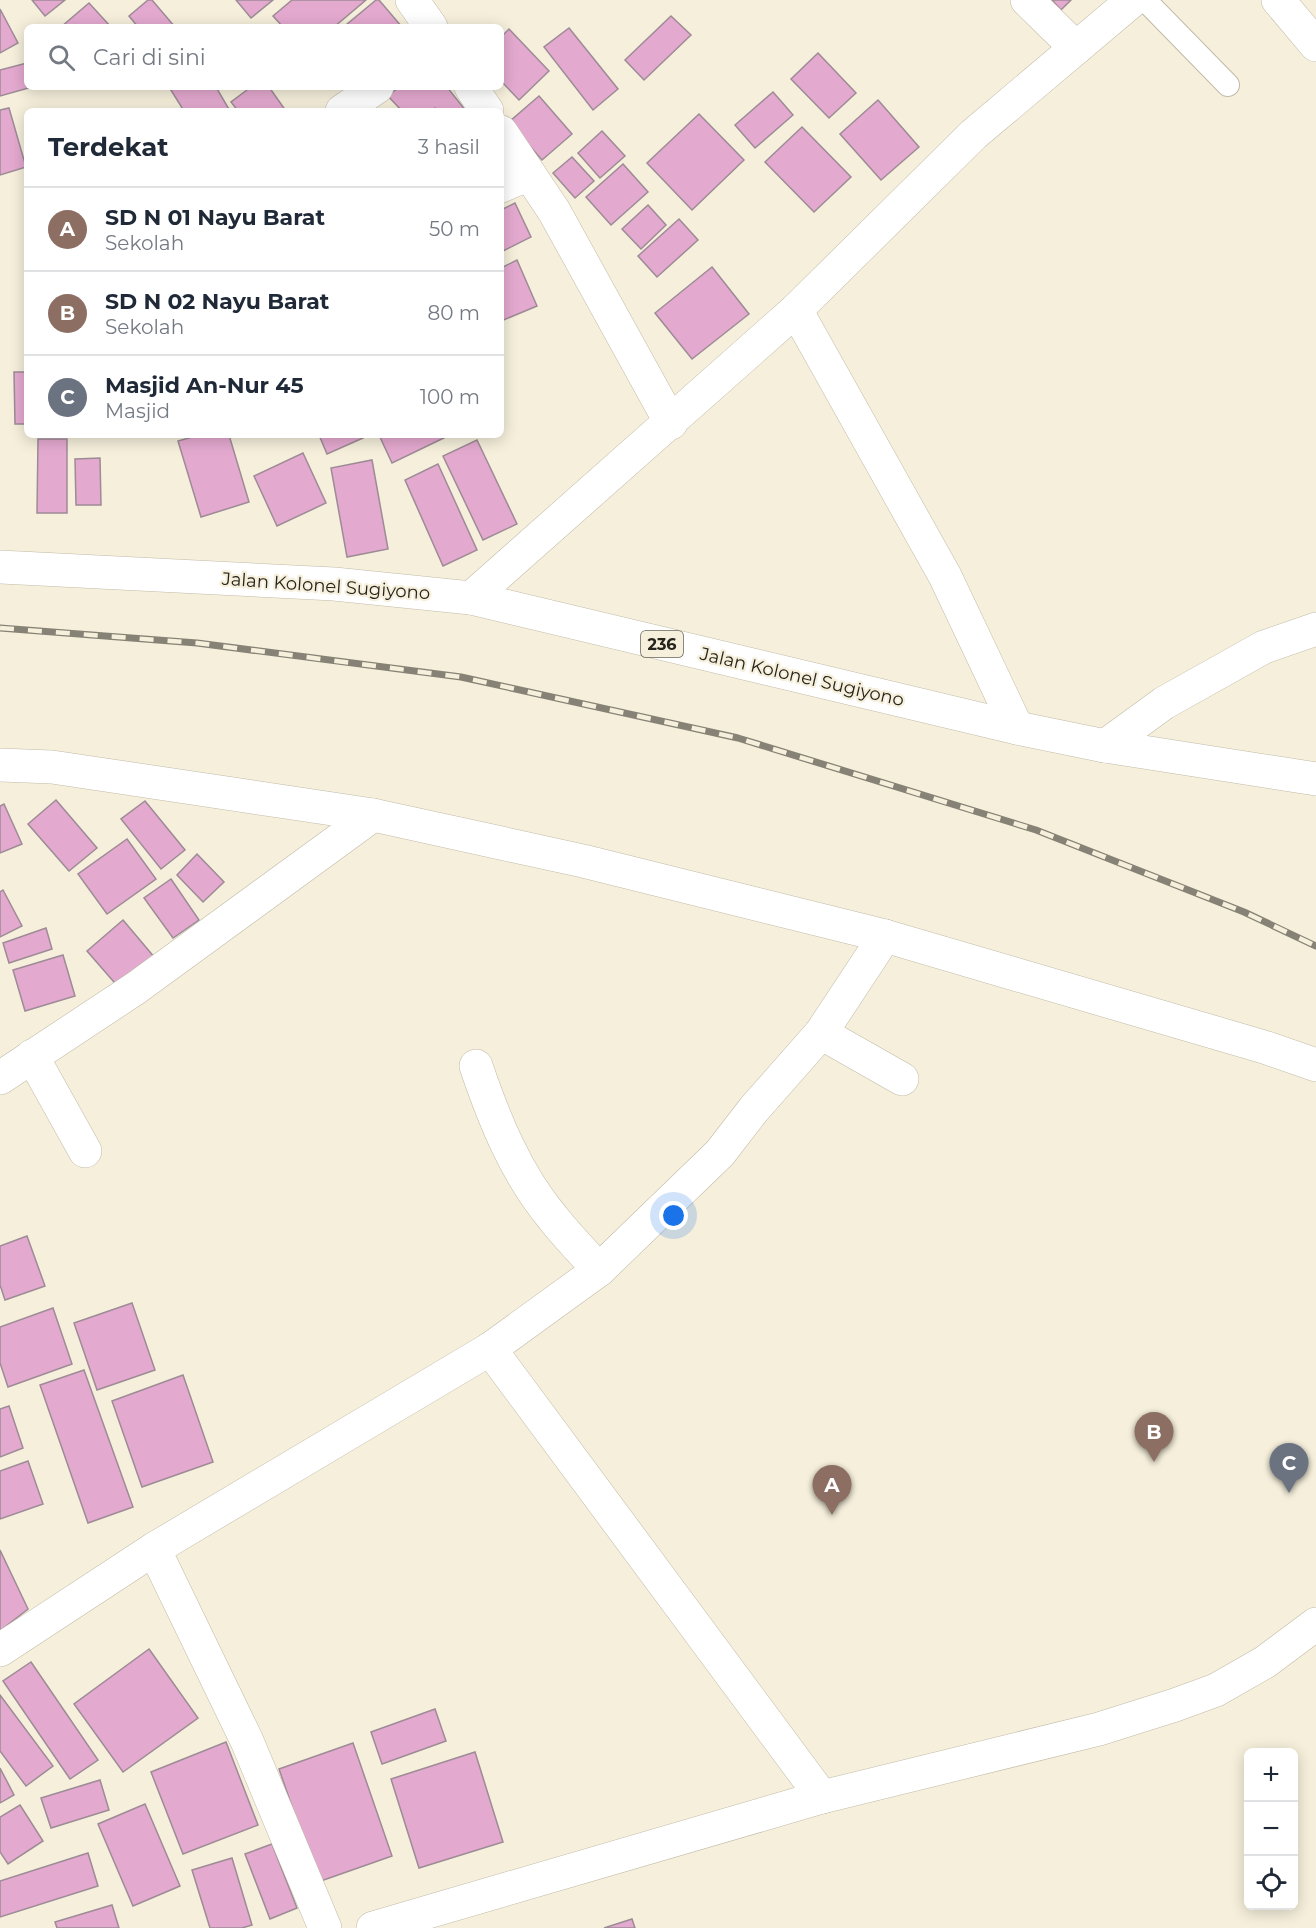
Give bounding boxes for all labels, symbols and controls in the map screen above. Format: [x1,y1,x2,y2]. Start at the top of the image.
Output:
search box [24,24,504,90]
icon: search [45,41,78,74]
text: Cari di sini [93,44,206,71]
text: Terdekat [48,131,169,163]
text: 3 hasil [418,135,480,159]
text: SD N 01 Nayu Barat [105,204,325,231]
text: A [60,217,75,241]
text: 50 m [429,217,480,241]
text: Sekolah [105,231,184,255]
text: SD N 02 Nayu Barat [105,288,329,315]
text: B [60,301,75,325]
text: 80 m [428,301,480,325]
text: Sekolah [105,315,184,339]
text: Masjid An-Nur 45 [105,372,304,399]
text: C [60,385,75,409]
text: 100 m [420,385,480,409]
text: Masjid [105,399,170,423]
street label: Jalan Kolonel Sugiyono [220,568,431,604]
road number: 236 [641,631,683,657]
street label: Jalan Kolonel Sugiyono [697,643,906,711]
your location [659,1201,688,1230]
pin: B [1134,1412,1174,1462]
pin: C [1270,1444,1308,1493]
pin: A [812,1466,852,1515]
map controls [1244,1748,1298,1910]
button: + [1244,1748,1298,1802]
button: − [1244,1802,1298,1856]
button: locate [1244,1856,1298,1910]

